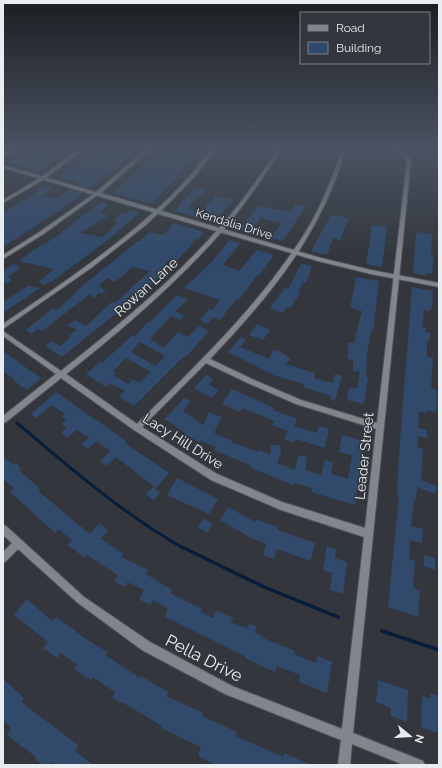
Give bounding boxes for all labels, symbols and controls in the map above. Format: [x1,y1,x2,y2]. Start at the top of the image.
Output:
legend [300,12,430,64]
text: Road [336,21,365,35]
text: Building [336,41,382,55]
street label: Kendalia Drive [194,206,274,242]
street label: Rowan Lane [111,254,181,320]
street label: Lacy Hill Drive [140,410,226,472]
street label: Leader Street [351,411,377,500]
street label: Pella Drive [162,630,246,686]
north arrow [390,716,430,756]
text: N [412,733,427,745]

